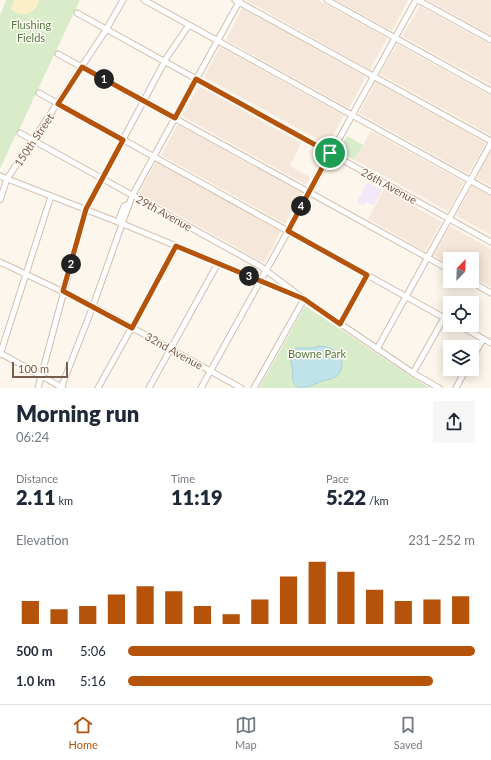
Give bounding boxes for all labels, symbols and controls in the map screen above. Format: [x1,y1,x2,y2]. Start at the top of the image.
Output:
park label: Flushing Fields [11,18,51,44]
pin: 1 [94,69,114,89]
text: 1 [101,72,107,85]
street label: 150th Street [11,111,56,169]
pin [313,136,347,170]
icon: arrive [319,142,341,164]
street label: 26th Avenue [359,165,420,206]
street label: 29th Avenue [134,192,195,233]
pin: 4 [291,196,311,216]
text: 4 [298,199,304,212]
north arrow [443,252,479,288]
map controls [443,252,479,376]
pin: 2 [61,254,81,274]
text: 2 [68,257,74,270]
pin: 3 [239,266,259,286]
text: 3 [246,269,252,282]
button: locate [443,296,479,332]
street label: 32nd Avenue [143,329,206,372]
button: layers [443,340,479,376]
park label: Bowne Park [288,347,346,360]
scale bar [12,360,68,379]
text: 100 m [18,362,49,375]
text: Morning run [16,400,139,427]
button: share [433,401,475,443]
text: 06:24 [16,429,49,445]
text: Distance [16,472,58,485]
text: Time [171,472,195,485]
text: Pace [326,472,349,485]
text: 2.11 [16,485,56,509]
text: 11:19 [171,485,223,509]
text: 5:22 [326,485,366,509]
text: km [56,494,73,507]
text: /km [366,494,389,507]
text: Elevation [16,532,69,548]
text: 231–252 m [408,532,475,548]
text: 500 m [16,643,53,659]
text: 5:06 [80,643,106,659]
text: 1.0 km [16,673,55,689]
text: 5:16 [80,673,106,689]
tab: Home [68,714,98,751]
tab: Map [235,714,257,751]
tab: Saved [394,714,422,751]

